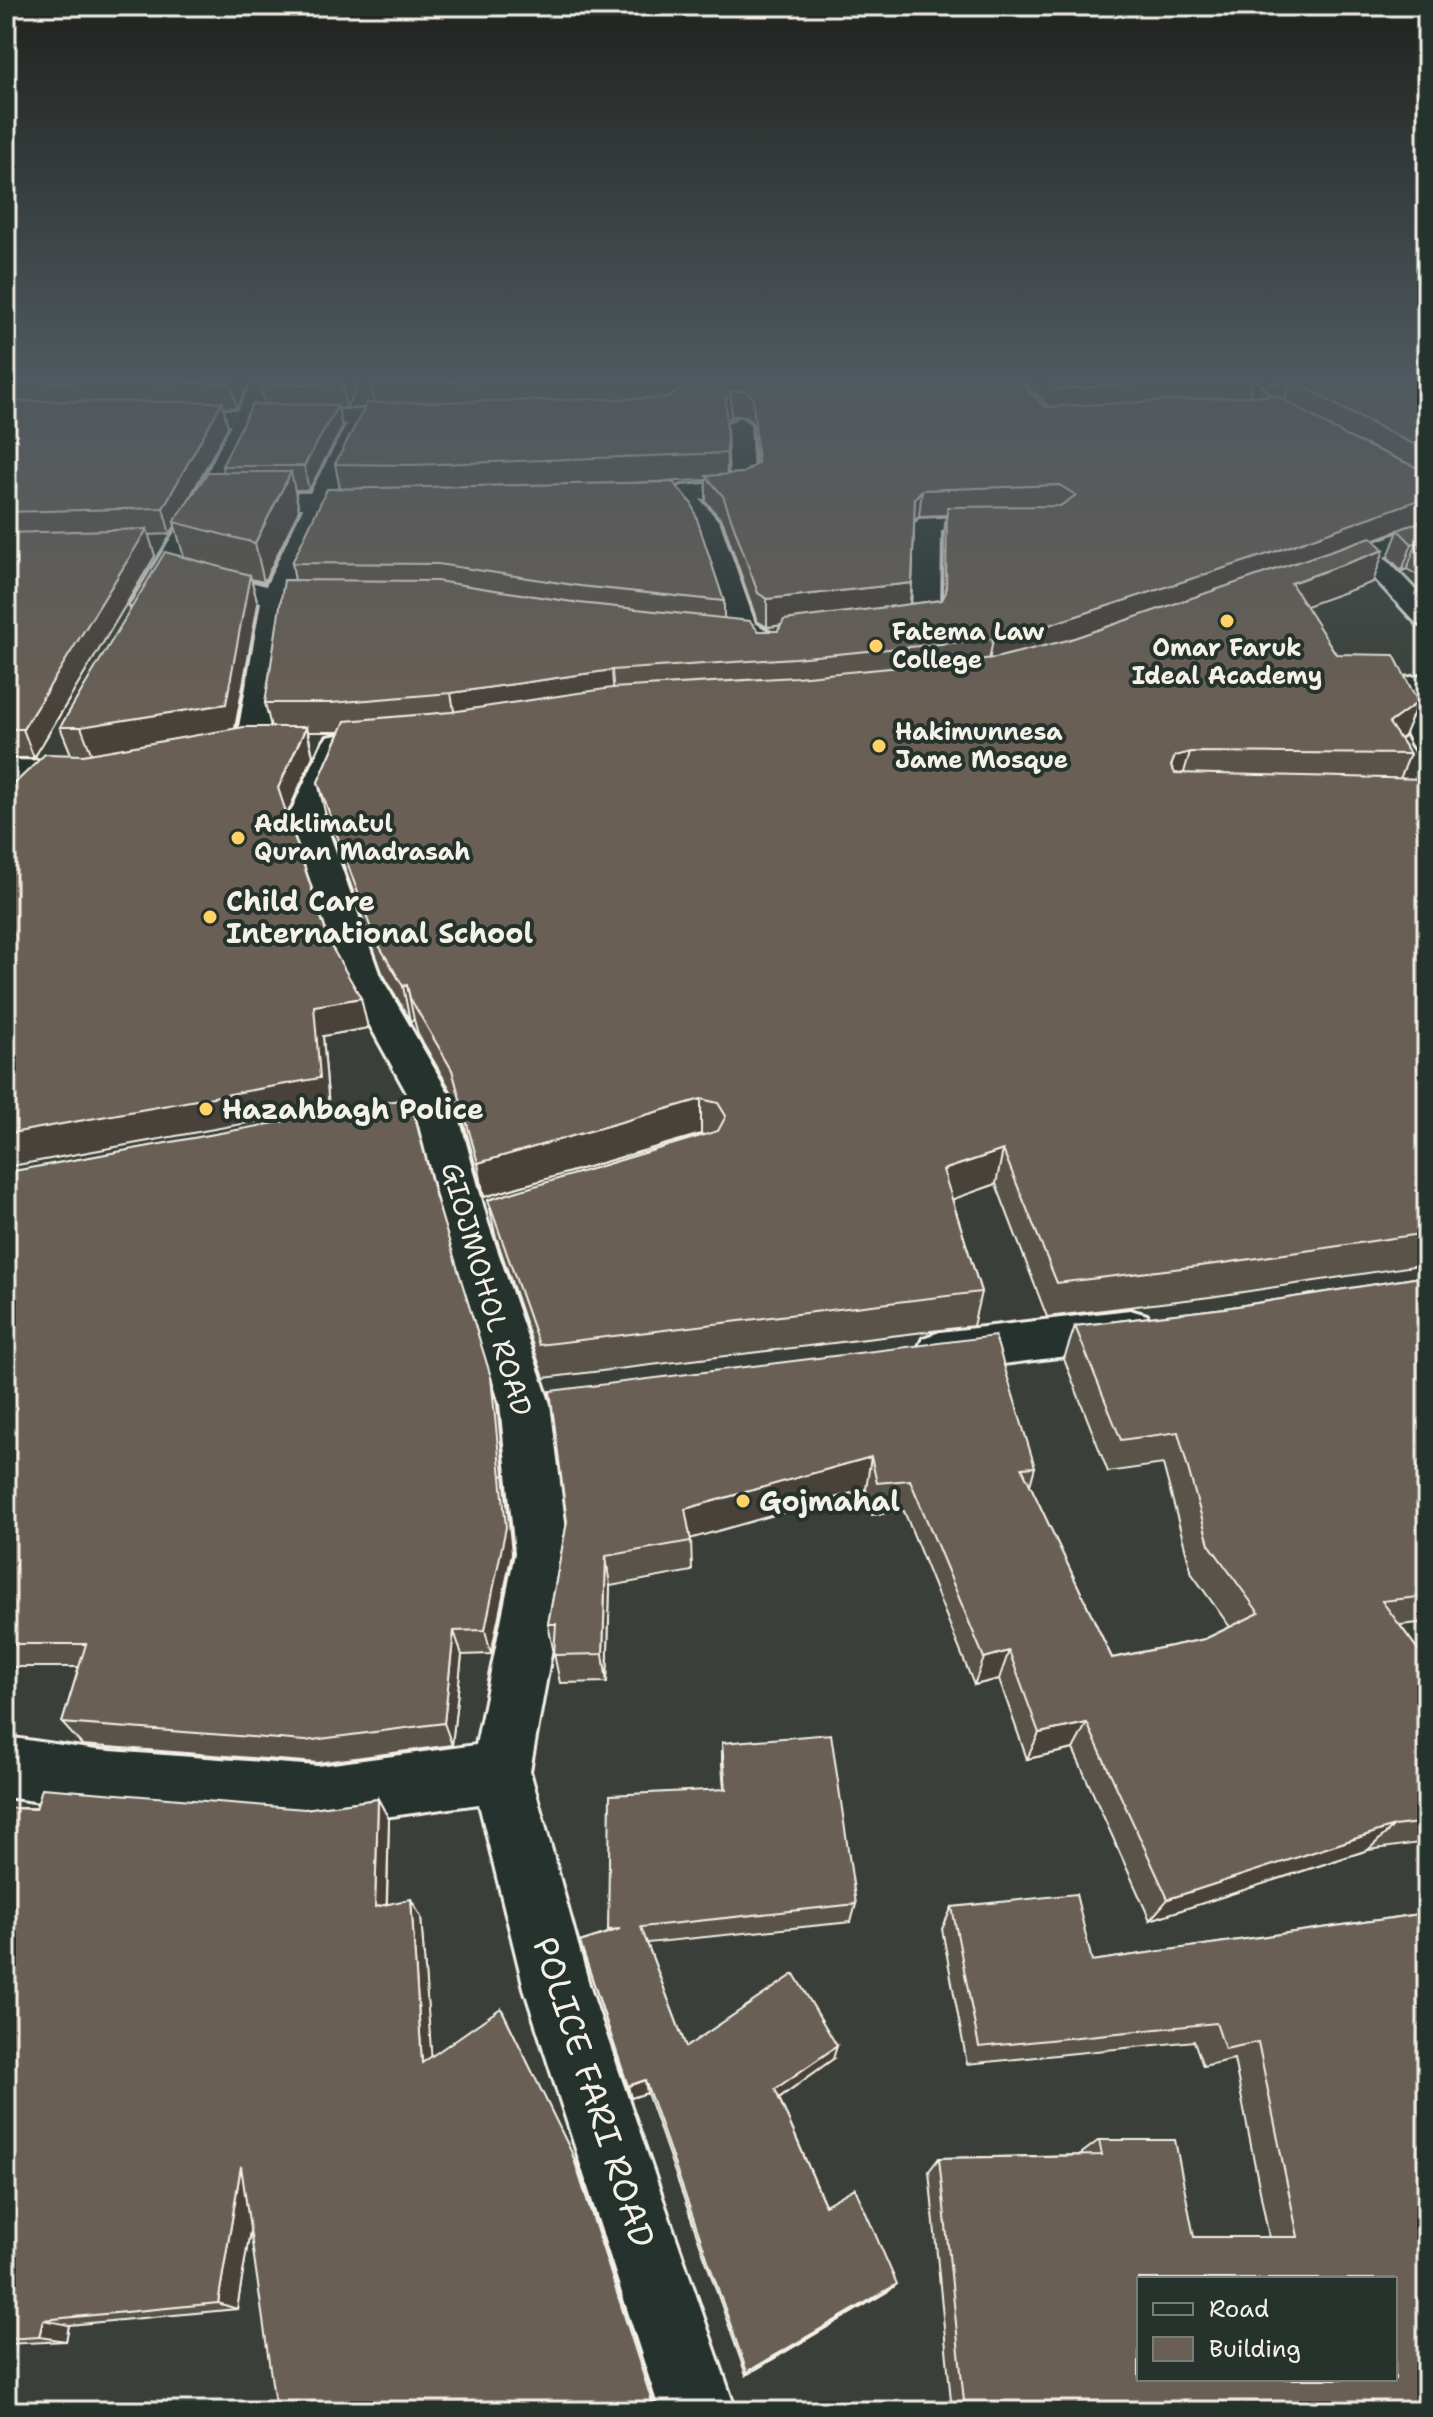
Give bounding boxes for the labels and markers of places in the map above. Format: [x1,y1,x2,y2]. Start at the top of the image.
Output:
marker: Omar Faruk Ideal Academy [1218,612,1236,630]
place label: Fatema Law College [892,616,1045,676]
place label: Omar Faruk Ideal Academy [1132,632,1322,692]
marker: Fatema Law College [867,637,885,655]
place label: Hakimunnesa Jame Mosque [895,716,1068,776]
marker: Hakimunnesa Jame Mosque [870,737,888,755]
place label: Adklimatul Quran Madrasah [254,808,470,868]
marker: Adklimatul Quran Madrasah [229,829,247,847]
place label: Child Care International School [226,882,534,952]
marker: Child Care International School [201,908,219,926]
place label: Hazahbagh Police [222,1090,484,1128]
marker: Hazahbagh Police [197,1100,215,1118]
place label: Gojmahal [759,1482,900,1520]
marker: Gojmahal [734,1492,752,1510]

